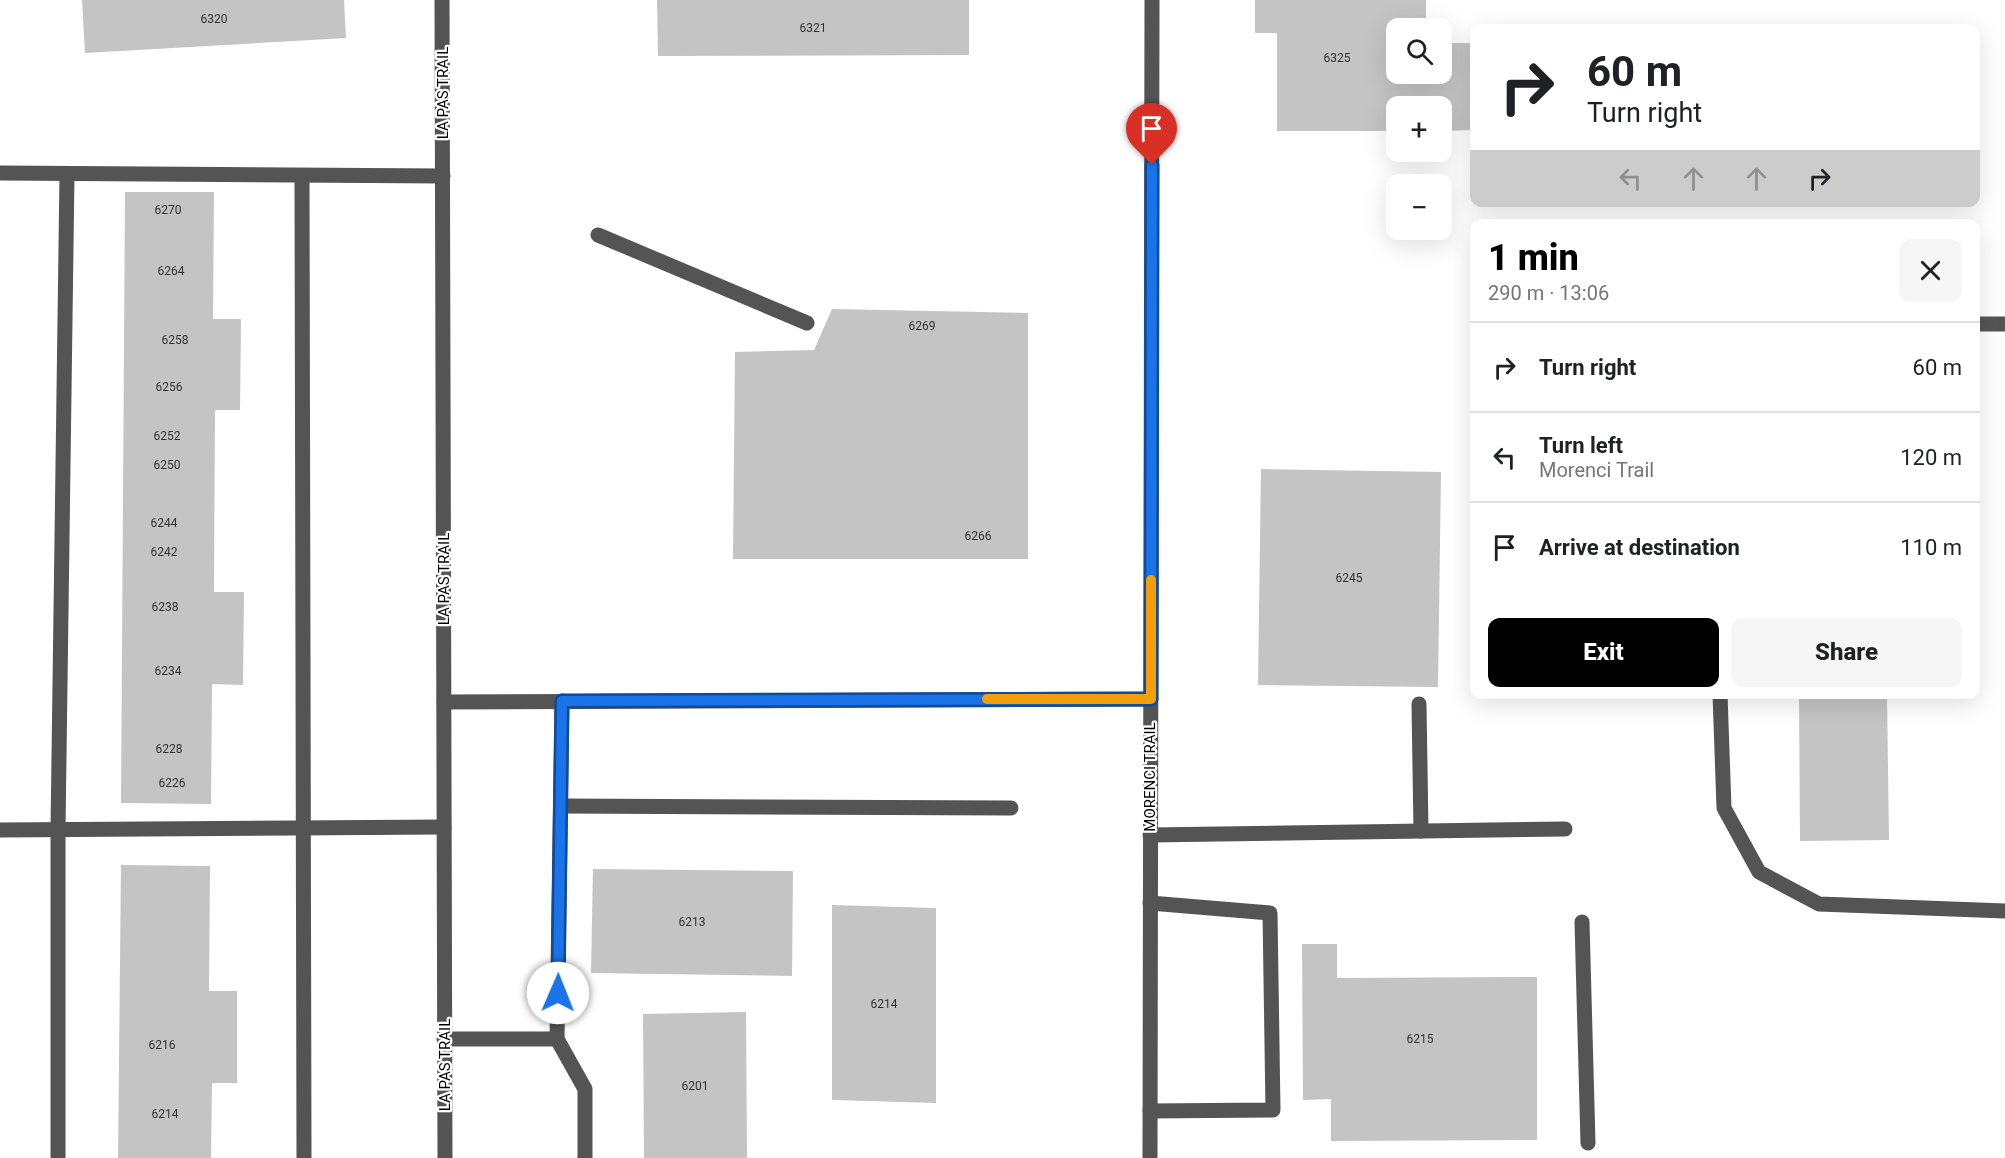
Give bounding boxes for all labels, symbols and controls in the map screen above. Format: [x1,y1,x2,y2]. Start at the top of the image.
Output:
house number: 6320 [201,12,228,26]
map controls [1386,18,1452,240]
button: search [1386,18,1452,84]
house number: 6321 [800,21,826,35]
street label: LA PAS TRAIL [434,47,452,139]
text: 60 m [1587,47,1682,96]
icon: right [1488,48,1566,126]
house number: 6325 [1324,51,1351,65]
button: + [1386,96,1452,162]
text: Turn right [1587,97,1702,129]
pin [1126,103,1177,165]
icon: arrive [1135,112,1168,145]
icon: left [1614,162,1647,195]
icon: ahead [1677,162,1710,195]
icon: ahead [1740,162,1773,195]
icon: right [1803,162,1836,195]
button: − [1386,174,1452,240]
house number: 6270 [155,203,182,217]
text: 1 min [1488,237,1579,279]
button: close [1899,239,1962,302]
house number: 6264 [158,264,185,278]
text: 290 m · 13:06 [1488,281,1609,305]
house number: 6269 [909,319,935,333]
house number: 6258 [162,333,189,347]
icon: right [1488,351,1521,384]
text: Turn right [1539,355,1636,380]
text: 60 m [1913,355,1962,380]
house number: 6256 [156,380,183,394]
house number: 6252 [154,429,181,443]
text: Turn left [1539,433,1623,458]
icon: left [1488,441,1521,474]
text: 120 m [1900,445,1962,470]
house number: 6250 [154,458,181,472]
text: Morenci Trail [1539,458,1654,482]
house number: 6244 [151,516,178,530]
house number: 6266 [965,529,992,543]
icon: arrive [1488,531,1521,564]
street label: LA PAS TRAIL [435,533,453,625]
text: Arrive at destination [1539,535,1740,560]
text: 110 m [1900,535,1962,560]
house number: 6242 [151,545,178,559]
house number: 6245 [1336,571,1363,585]
house number: 6238 [152,600,179,614]
button: Exit [1488,618,1719,687]
button: Share [1731,618,1962,687]
house number: 6234 [155,664,182,678]
street label: MORENCI TRAIL [1141,722,1159,832]
house number: 6228 [156,742,183,756]
house number: 6226 [159,776,186,790]
house number: 6213 [679,915,705,929]
position arrow [526,961,590,1025]
house number: 6214 [871,997,898,1011]
street label: LA PAS TRAIL [436,1019,454,1111]
house number: 6215 [1407,1032,1434,1046]
house number: 6216 [149,1038,176,1052]
house number: 6201 [682,1079,708,1093]
house number: 6214 [152,1107,179,1121]

